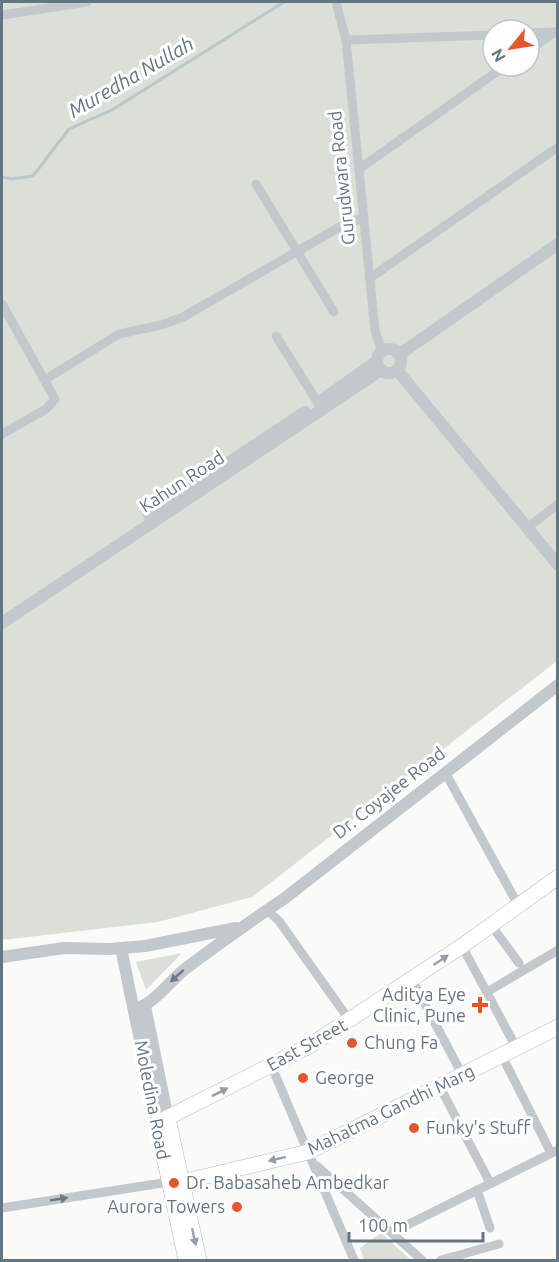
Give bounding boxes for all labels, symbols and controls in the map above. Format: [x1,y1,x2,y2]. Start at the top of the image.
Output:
north arrow [481,18,541,78]
water label: Muredha Nullah [64,31,197,122]
text: N [487,46,509,65]
street label: Gurudwara Road [324,110,358,246]
street label: Kahun Road [135,446,227,516]
street label: Dr. Coyajee Road [328,742,448,842]
one-way arrow [433,954,449,966]
one-way arrow [170,969,185,983]
place label: Aditya Eye Clinic, Pune [373,984,466,1025]
marker: Aditya Eye Clinic, Pune [471,996,489,1014]
street label: East Street [263,1014,350,1074]
place label: Chung Fa [364,1032,438,1052]
marker: Chung Fa [345,1036,359,1050]
street label: Moledina Road [132,1039,174,1161]
street label: Mahatma Gandhi Marg [304,1060,477,1158]
place label: George [315,1067,375,1087]
marker: George [296,1071,310,1085]
one-way arrow [212,1087,229,1097]
place label: Funky's Stuff [426,1117,531,1137]
marker: Funky's Stuff [407,1121,421,1135]
one-way arrow [268,1155,287,1165]
place label: Dr. Babasaheb Ambedkar [186,1172,389,1192]
marker: Dr. Babasaheb Ambedkar [167,1176,181,1190]
one-way arrow [50,1194,69,1203]
place label: Aurora Towers [107,1196,225,1216]
marker: Aurora Towers [230,1200,244,1214]
scale bar [349,1205,482,1243]
text: 100 m [358,1215,408,1235]
one-way arrow [190,1228,199,1247]

